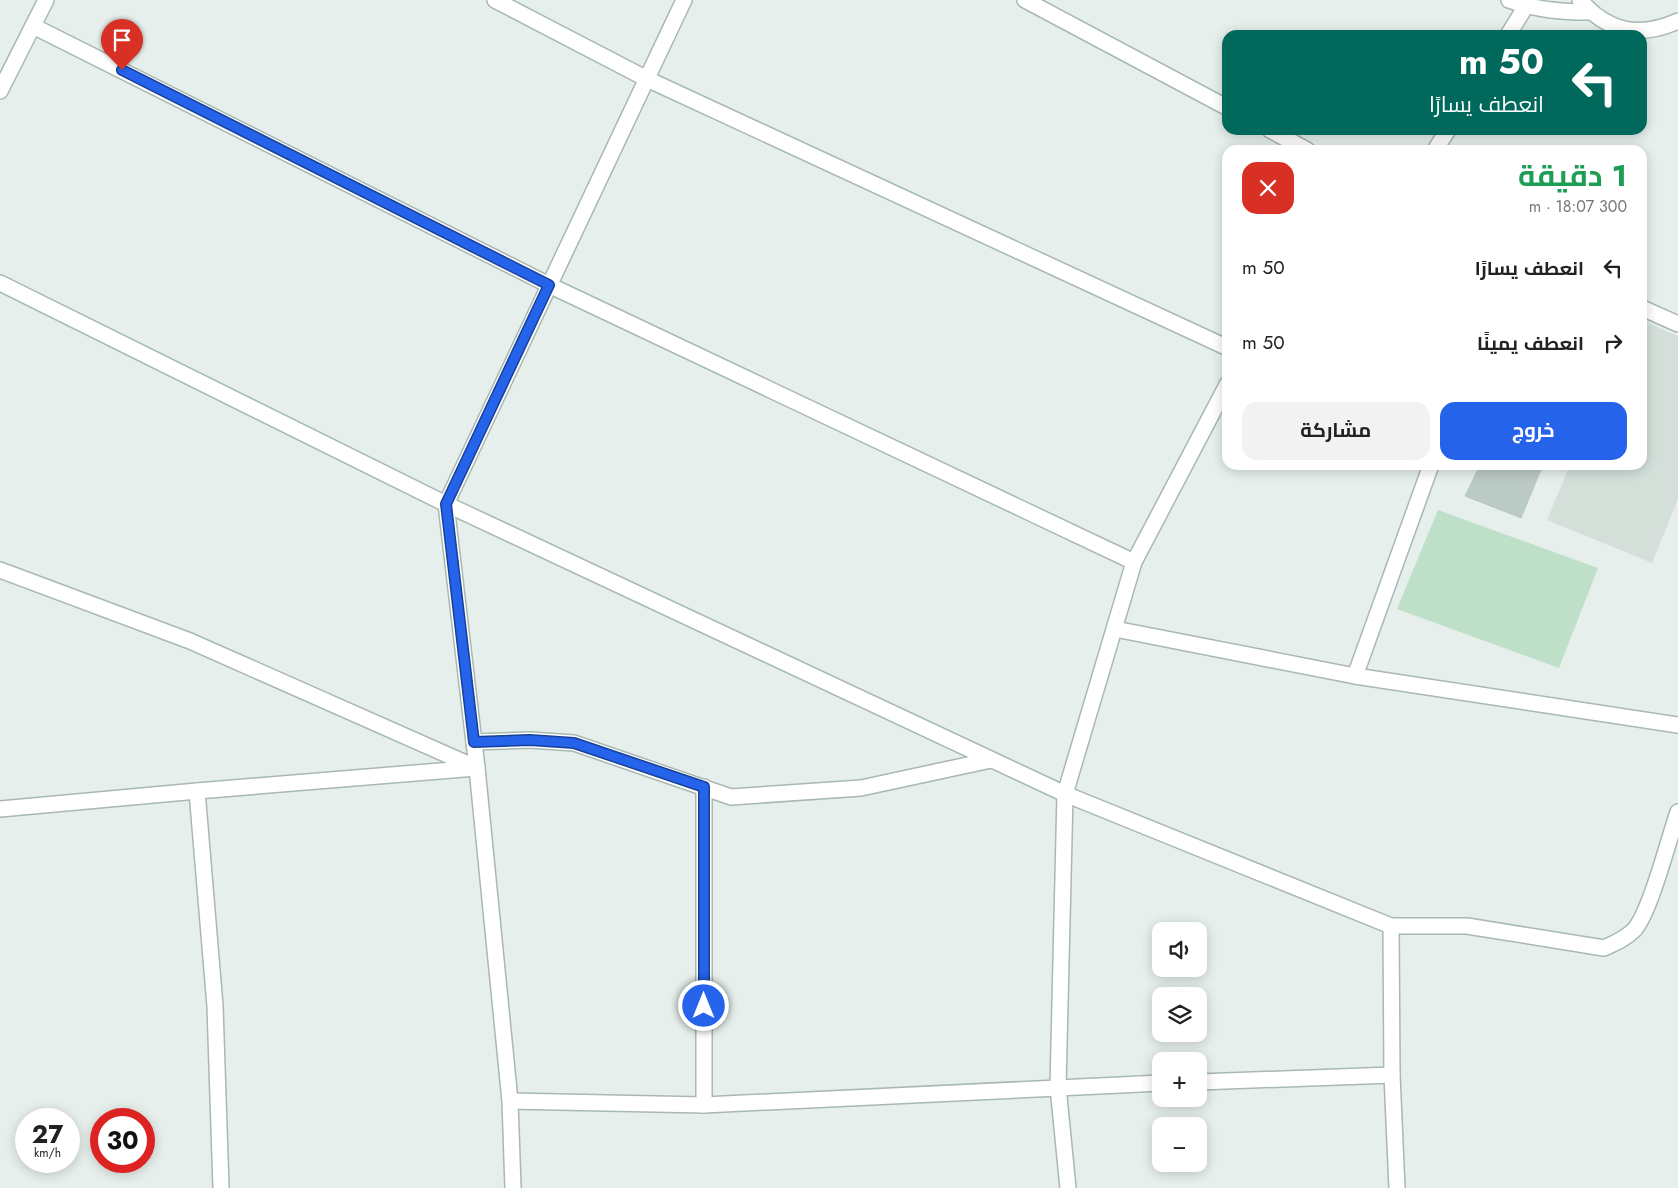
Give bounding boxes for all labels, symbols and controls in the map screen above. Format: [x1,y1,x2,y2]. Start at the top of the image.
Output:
pin [101,19,143,70]
icon: arrive [108,26,136,54]
text: 50 m [1459,37,1544,87]
icon: left [1562,50,1627,115]
text: انعطف يسارًا [1429,88,1544,120]
text: 1 دقيقة [1518,154,1627,197]
button: close [1242,162,1294,214]
text: 300 m · 18:07 [1529,195,1627,218]
text: 50 m [1242,254,1285,281]
icon: left [1599,254,1627,282]
text: انعطف يسارًا [1475,255,1584,282]
text: 50 m [1242,329,1285,356]
icon: right [1599,329,1627,357]
text: انعطف يمينًا [1477,330,1584,357]
button: مشاركة [1242,402,1430,460]
button: خروج [1440,402,1627,460]
map controls [1152,922,1207,1172]
button: sound [1152,922,1207,977]
position arrow [677,979,729,1031]
button: layers [1152,987,1207,1042]
button: + [1152,1052,1207,1107]
speed limit sign: 30 [90,1108,155,1173]
text: 27 [32,1116,63,1152]
button: − [1152,1117,1207,1172]
text: km/h [34,1144,61,1162]

